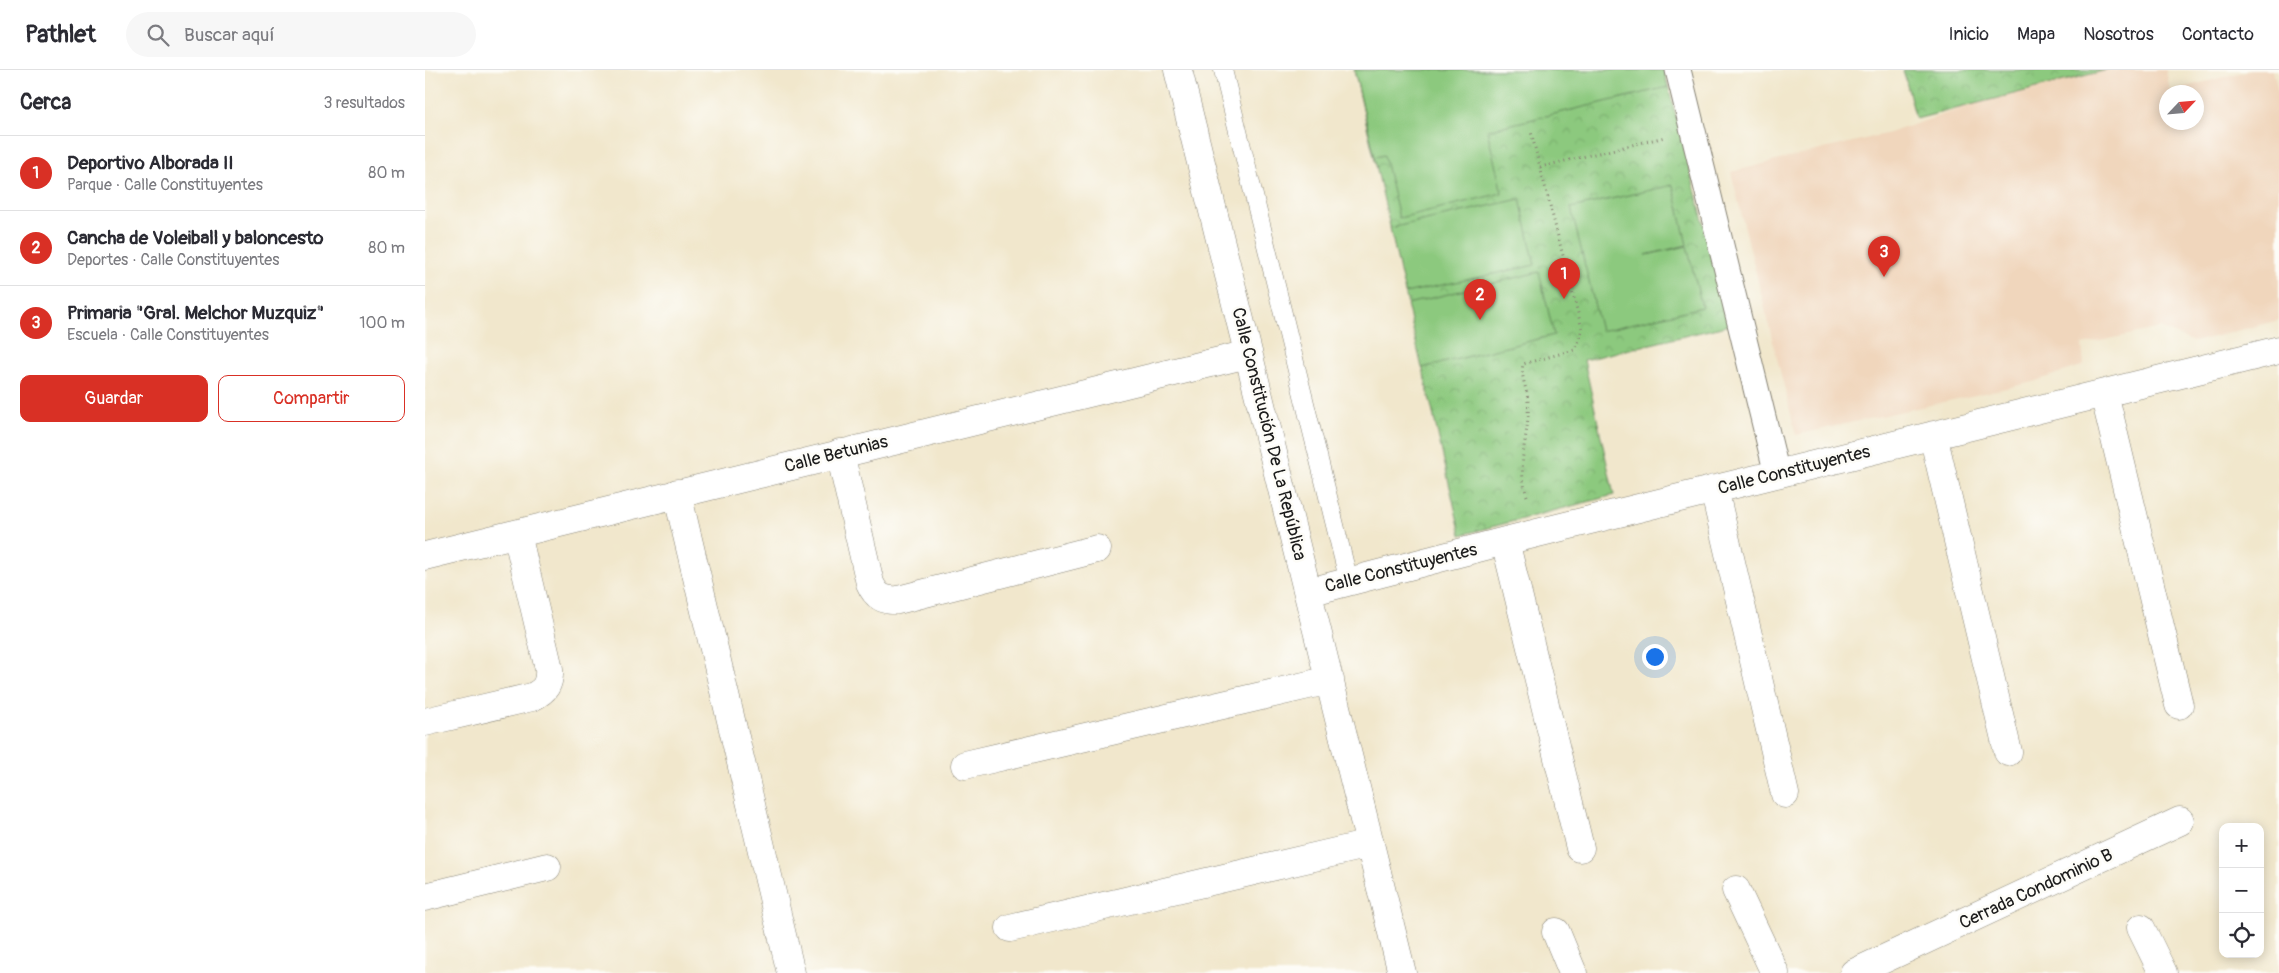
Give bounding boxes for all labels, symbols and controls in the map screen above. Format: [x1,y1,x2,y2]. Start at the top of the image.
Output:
search box [126,12,476,57]
text: Pathlet [25,20,96,49]
icon: search [144,21,172,49]
text: Buscar aquí [184,23,275,47]
text: Inicio [1948,23,1989,46]
text: Mapa [2017,23,2055,46]
text: Nosotros [2083,23,2154,46]
text: Contacto [2182,23,2254,46]
north arrow [2159,85,2204,130]
text: Cerca [20,89,71,116]
text: 3 resultados [323,93,405,113]
text: Deportivo Alborada II [67,151,234,175]
text: 1 [33,163,39,183]
text: 80 m [368,163,405,183]
text: Parque · Calle Constituyentes [67,175,263,195]
text: Cancha de Voleiball y baloncesto [67,226,324,250]
pin: 3 [1868,236,1900,277]
text: 2 [32,238,40,258]
text: 80 m [368,238,405,258]
text: Deportes · Calle Constituyentes [67,250,279,270]
pin: 1 [1548,258,1580,299]
pin: 2 [1464,279,1496,320]
text: Primaria "Gral. Melchor Muzquiz" [67,301,324,325]
street label: Calle Constitución De La República [1226,305,1312,563]
text: 3 [32,313,40,333]
text: 100 m [359,313,405,333]
text: Escuela · Calle Constituyentes [67,325,269,345]
button: Guardar [20,375,208,422]
button: Compartir [218,375,405,422]
street label: Calle Betunias [782,430,890,478]
street label: Calle Constituyentes [1715,440,1873,500]
street label: Calle Constituyentes [1322,538,1480,598]
your location [1642,644,1668,670]
map controls [2219,823,2264,958]
button: + [2219,823,2264,868]
street label: Cerrada Condominio B [1956,843,2116,935]
button: − [2219,868,2264,913]
button: locate [2219,913,2264,958]

